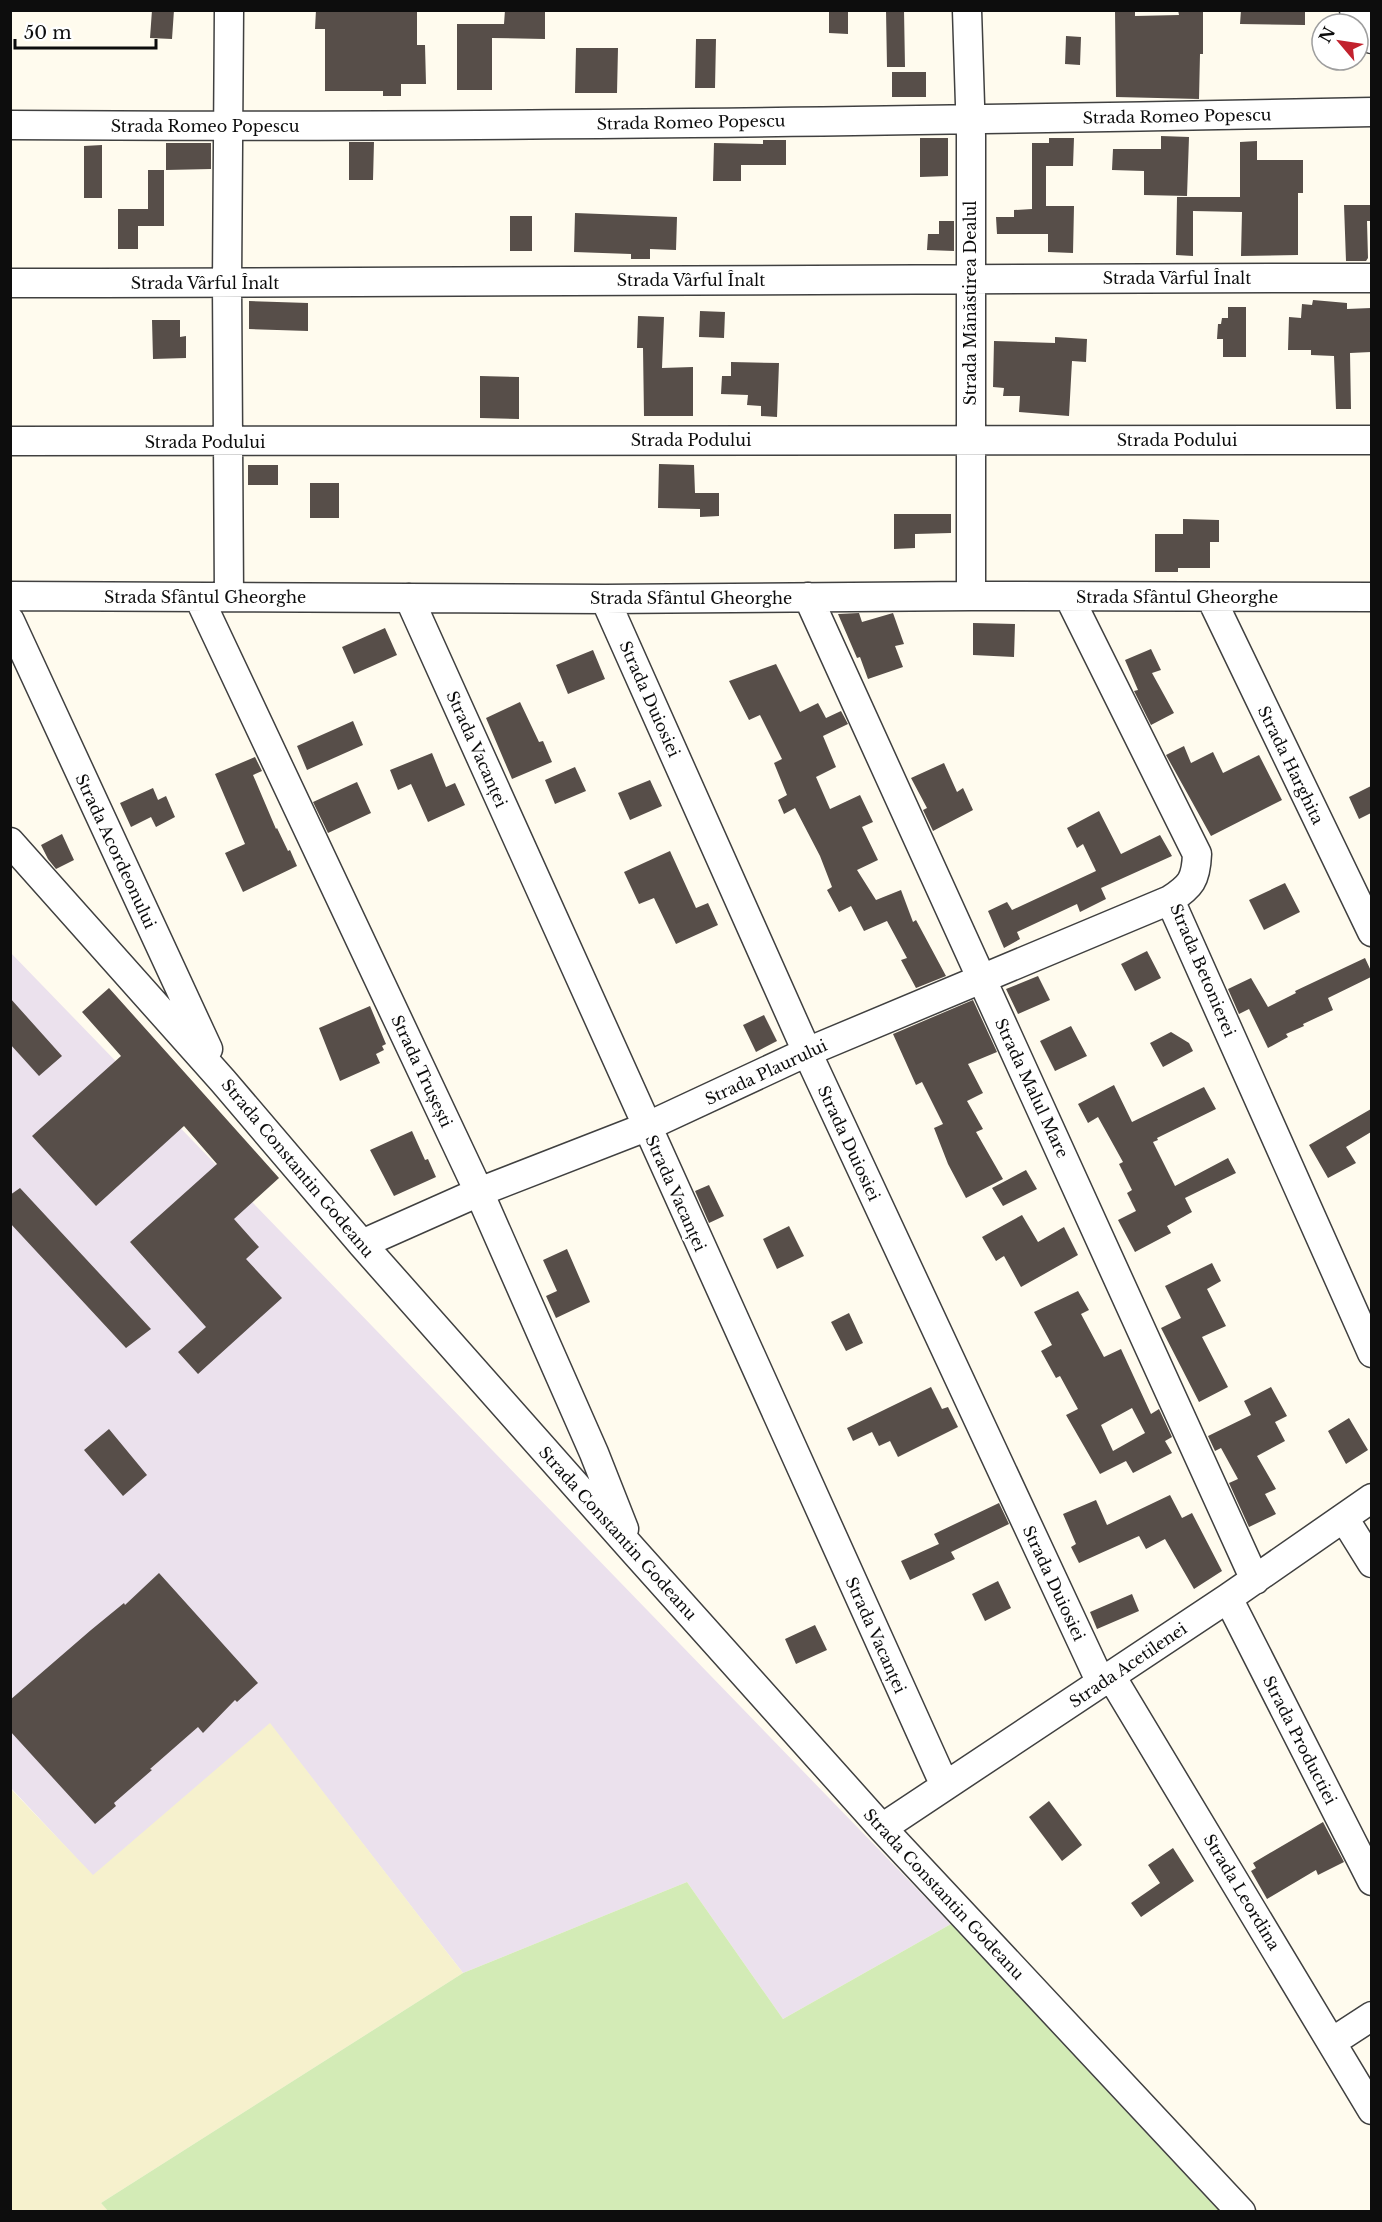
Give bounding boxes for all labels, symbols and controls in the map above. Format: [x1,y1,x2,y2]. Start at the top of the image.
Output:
scale bar [15,12,156,50]
north arrow [1310,12,1370,72]
text: 50 m [24,22,72,44]
text: N [1314,23,1339,46]
street label: Strada Romeo Popescu [1082,104,1272,128]
street label: Strada Romeo Popescu [596,110,786,134]
street label: Strada Romeo Popescu [111,116,300,136]
street label: Strada Mănăstirea Dealul [960,200,980,406]
street label: Strada Vârful Înalt [1103,268,1251,288]
street label: Strada Vârful Înalt [617,270,765,290]
street label: Strada Vârful Înalt [131,273,279,293]
street label: Strada Podului [631,430,752,450]
street label: Strada Podului [1117,430,1238,450]
street label: Strada Podului [145,432,266,452]
street label: Strada Sfântul Gheorghe [104,587,306,607]
street label: Strada Sfântul Gheorghe [1076,587,1278,607]
street label: Strada Sfântul Gheorghe [590,588,792,608]
street label: Strada Duiosiei [615,638,685,761]
street label: Strada Vacanței [441,688,512,811]
street label: Strada Harghita [1254,703,1328,828]
street label: Strada Acordeonului [71,770,161,932]
street label: Strada Betonierei [1166,900,1240,1040]
street label: Strada Trușești [386,1012,457,1131]
street label: Strada Malul Mare [991,1015,1073,1161]
street label: Strada Plaurului [702,1035,831,1109]
street label: Strada Constantin Godeanu [218,1075,379,1261]
street label: Strada Duiosiei [814,1082,885,1204]
street label: Strada Vacanței [640,1132,711,1255]
street label: Strada Constantin Godeanu [535,1442,701,1624]
street label: Strada Duiosiei [1019,1522,1090,1644]
street label: Strada Vacanței [840,1574,911,1697]
street label: Strada Acetilenei [1065,1618,1191,1712]
street label: Strada Productiei [1259,1672,1341,1808]
street label: Strada Constantin Godeanu [859,1804,1029,1984]
street label: Strada Leordina [1200,1830,1285,1954]

